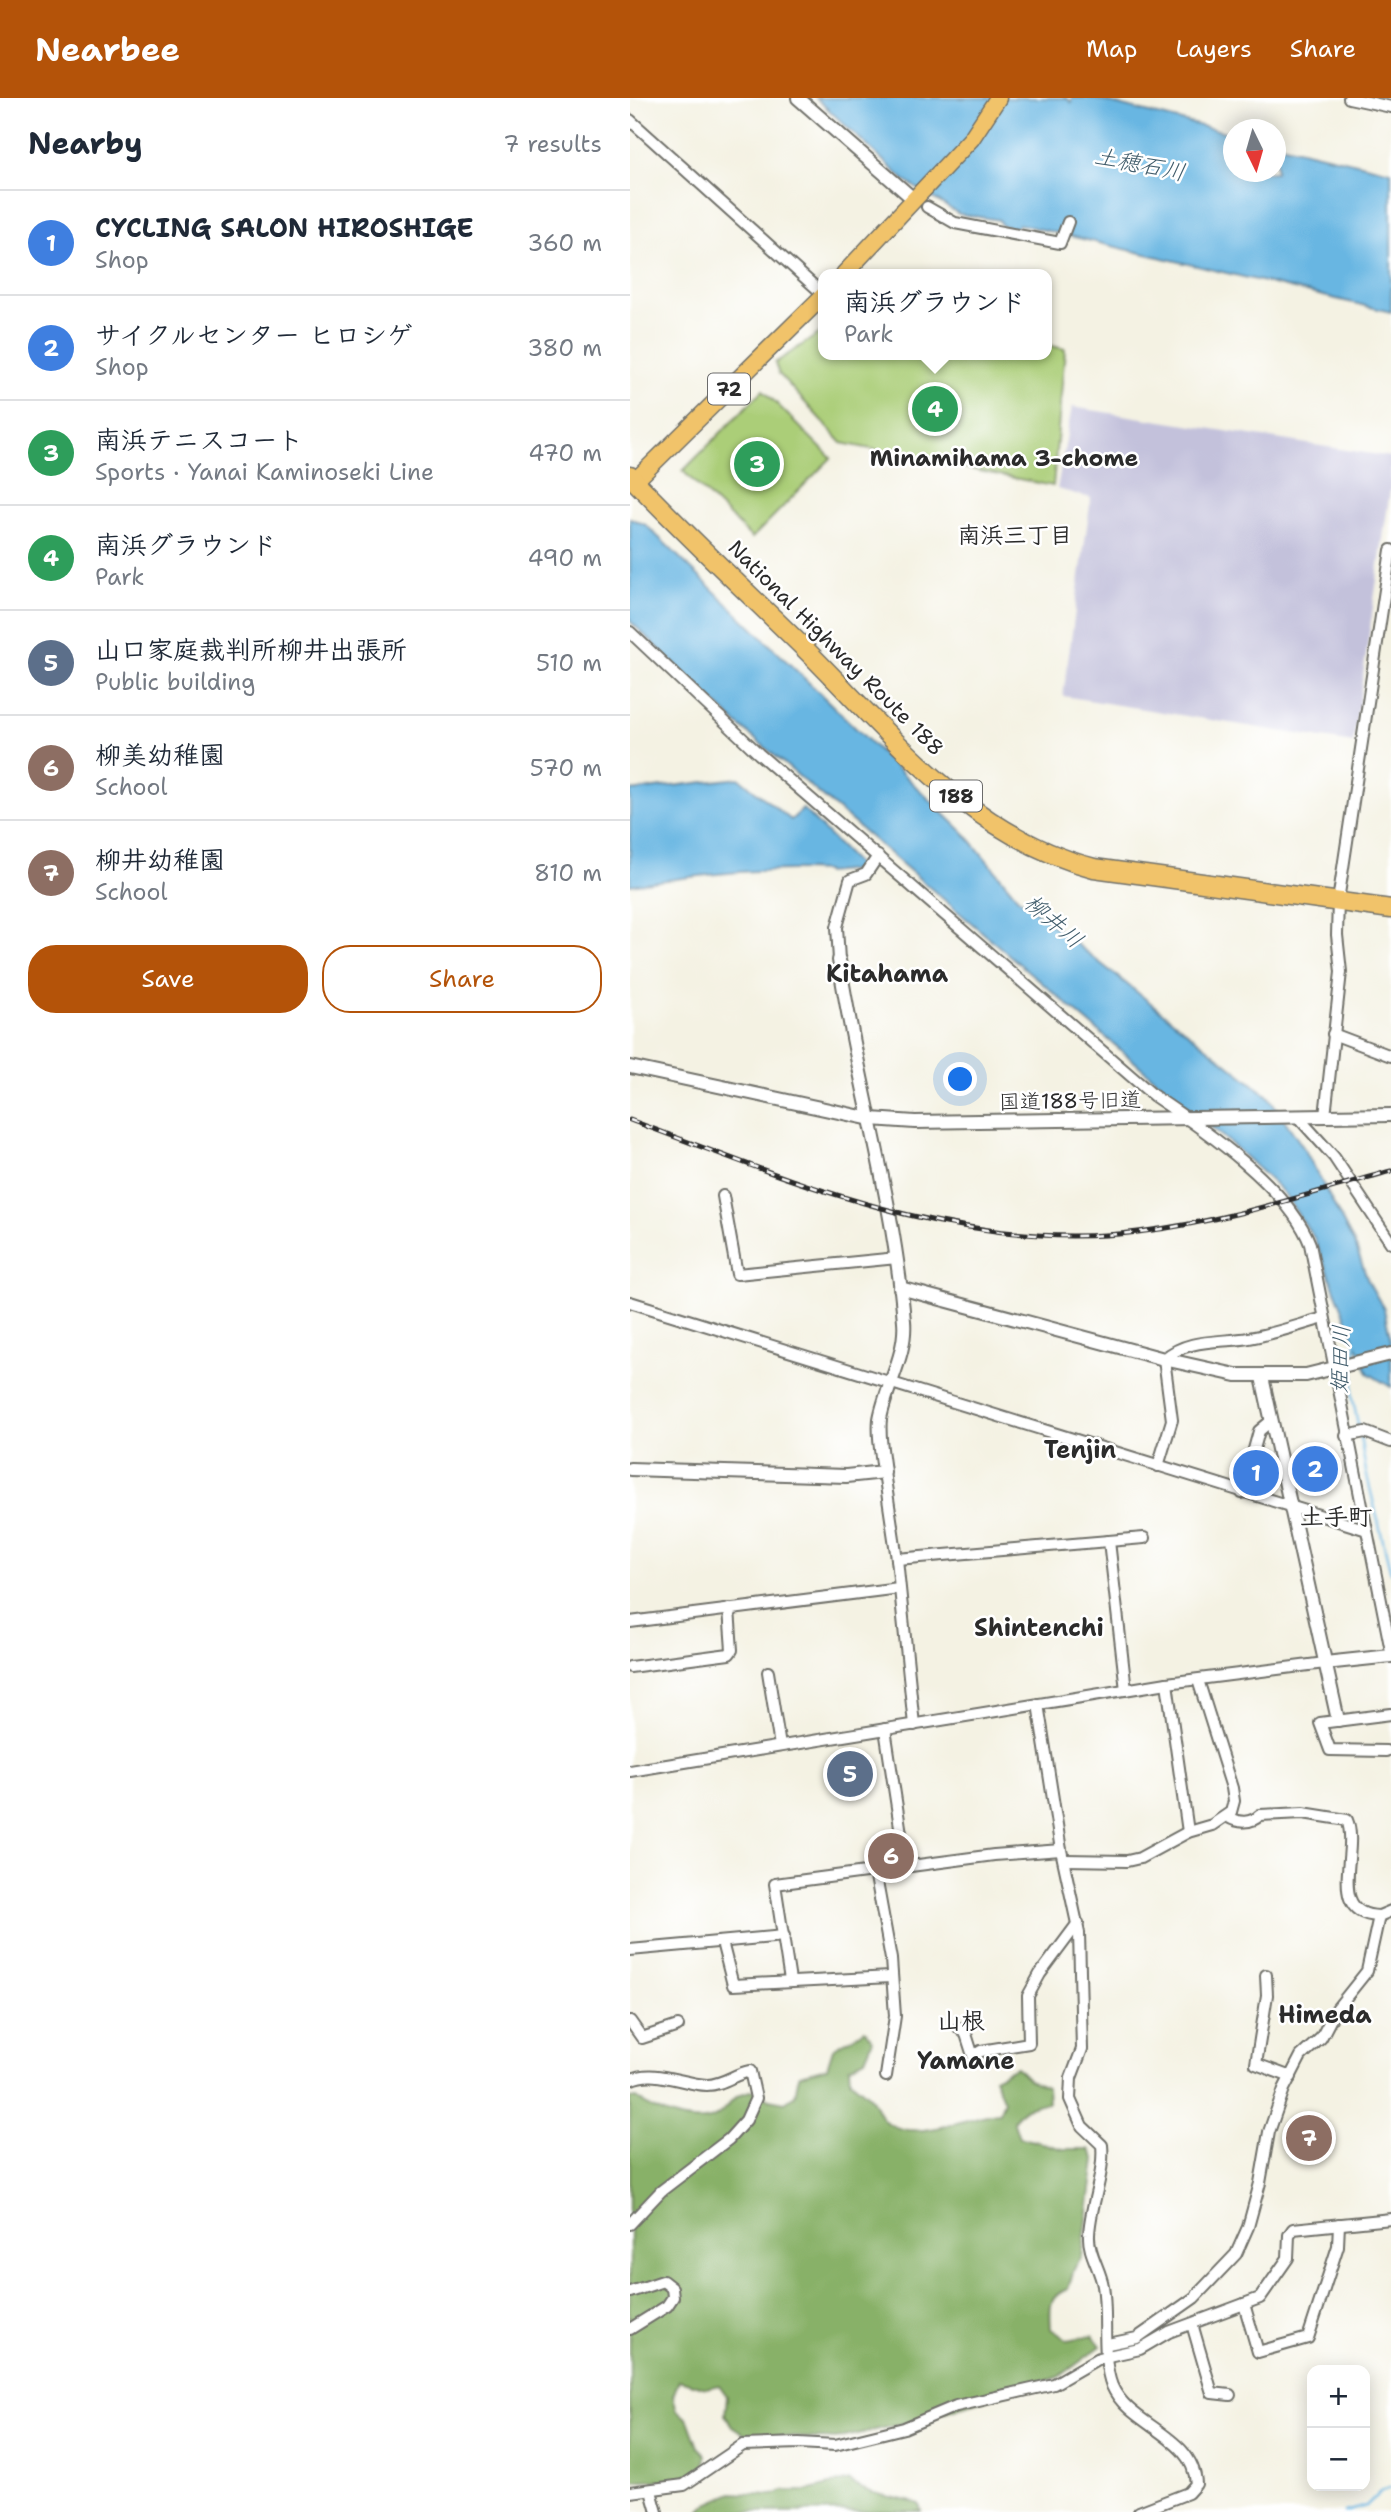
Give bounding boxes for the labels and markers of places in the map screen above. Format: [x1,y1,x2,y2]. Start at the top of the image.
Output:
pin: 4 [912,383,958,435]
pin: 3 [734,438,780,490]
pin: 2 [1292,1443,1338,1495]
pin: 1 [1233,1447,1279,1499]
pin: 5 [827,1748,873,1800]
pin: 6 [868,1830,914,1882]
pin: 7 [1286,2112,1332,2164]

